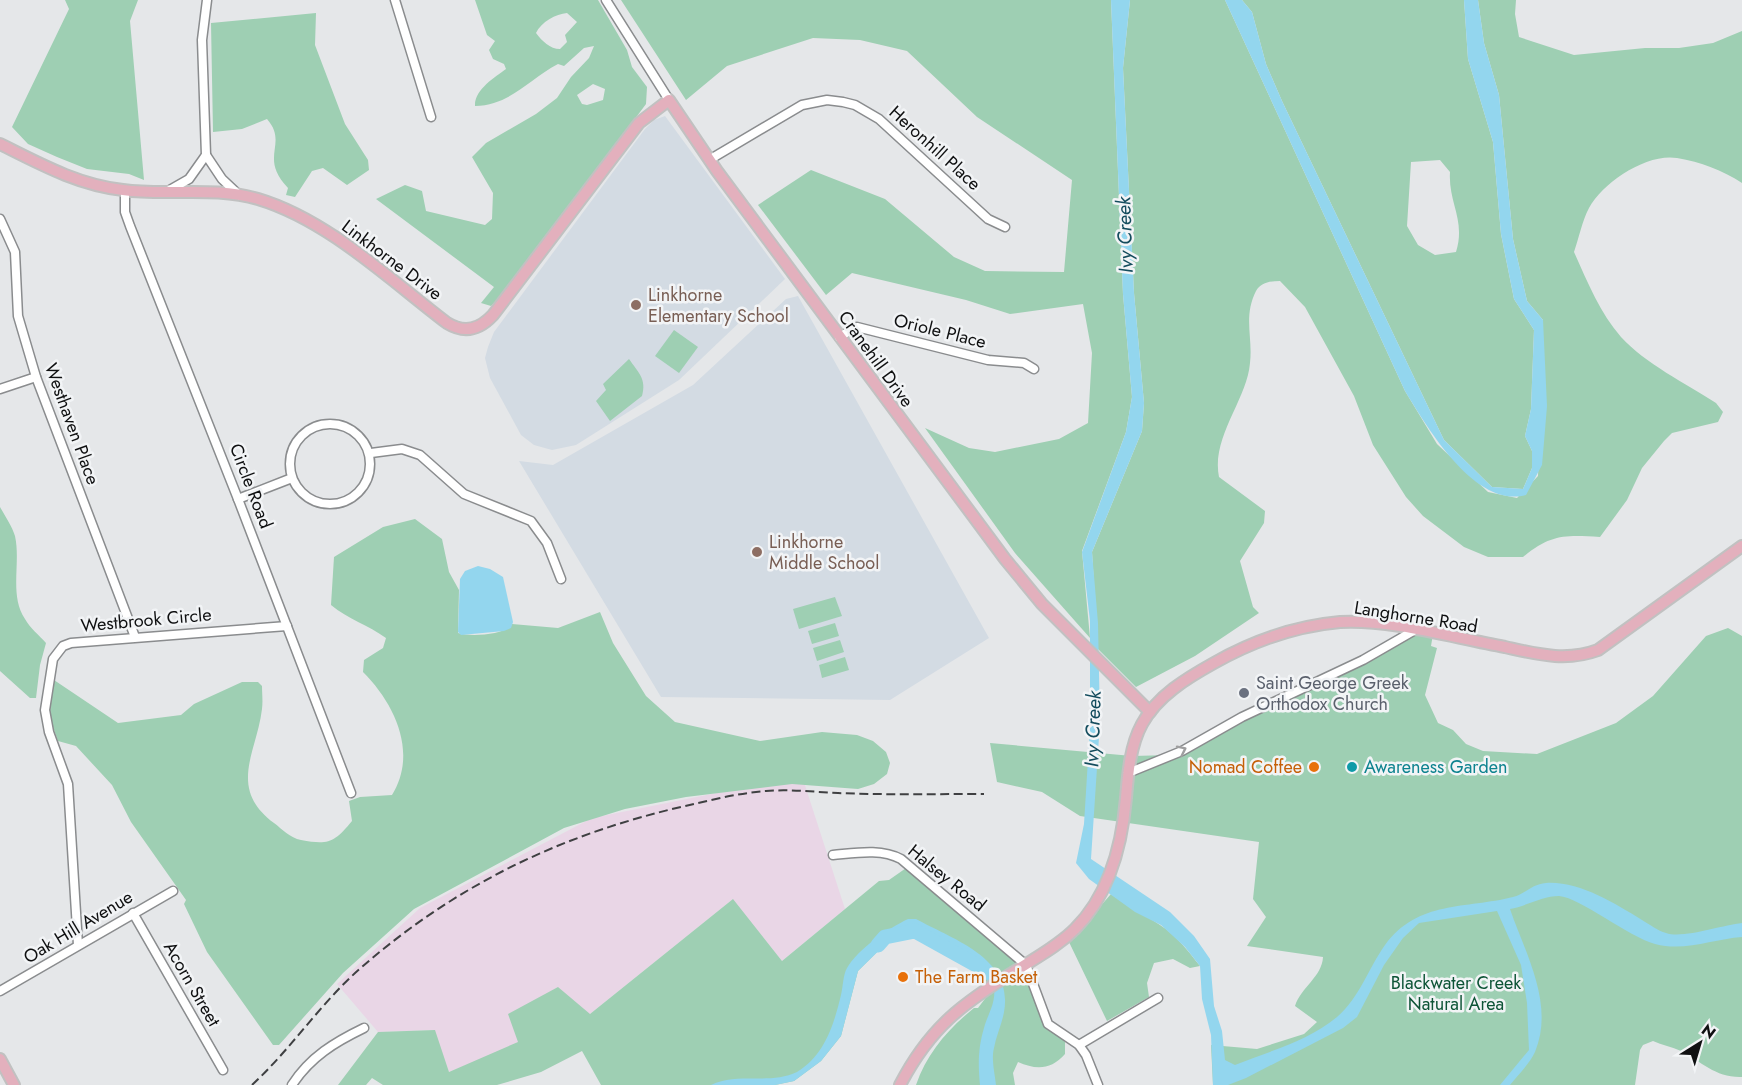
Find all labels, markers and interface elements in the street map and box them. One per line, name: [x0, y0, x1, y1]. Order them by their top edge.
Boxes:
street label: Heronhill Place: [883, 100, 987, 196]
water label: Ivy Creek: [1109, 195, 1141, 274]
street label: Linkhorne Drive: [336, 214, 448, 306]
place label: Linkhorne Elementary School: [648, 282, 789, 329]
marker: Linkhorne Elementary School: [629, 298, 643, 312]
street label: Cranehill Drive: [832, 305, 920, 413]
street label: Oriole Place: [891, 307, 989, 355]
street label: Westhaven Place: [38, 360, 106, 488]
street label: Circle Road: [223, 440, 279, 532]
place label: Linkhorne Middle School: [769, 529, 879, 576]
marker: Linkhorne Middle School: [750, 545, 764, 559]
street label: Langhorne Road: [1352, 594, 1480, 640]
street label: Westbrook Circle: [79, 601, 213, 639]
place label: Saint George Greek Orthodox Church: [1256, 670, 1409, 717]
marker: Saint George Greek Orthodox Church: [1237, 686, 1251, 700]
water label: Ivy Creek: [1077, 689, 1109, 768]
one-way arrow: [1175, 746, 1186, 758]
place label: Nomad Coffee: [1189, 754, 1302, 780]
place label: Awareness Garden: [1364, 754, 1507, 780]
marker: Nomad Coffee: [1307, 760, 1321, 774]
marker: Awareness Garden: [1345, 760, 1359, 774]
street label: Halsey Road: [902, 838, 992, 918]
street label: Oak Hill Avenue: [18, 884, 138, 970]
street label: Acorn Street: [157, 937, 227, 1032]
place label: The Farm Basket: [915, 964, 1038, 990]
marker: The Farm Basket: [896, 970, 910, 984]
park label: Blackwater Creek Natural Area: [1391, 970, 1521, 1017]
north arrow: [1670, 1013, 1730, 1073]
text: N: [1697, 1018, 1721, 1044]

